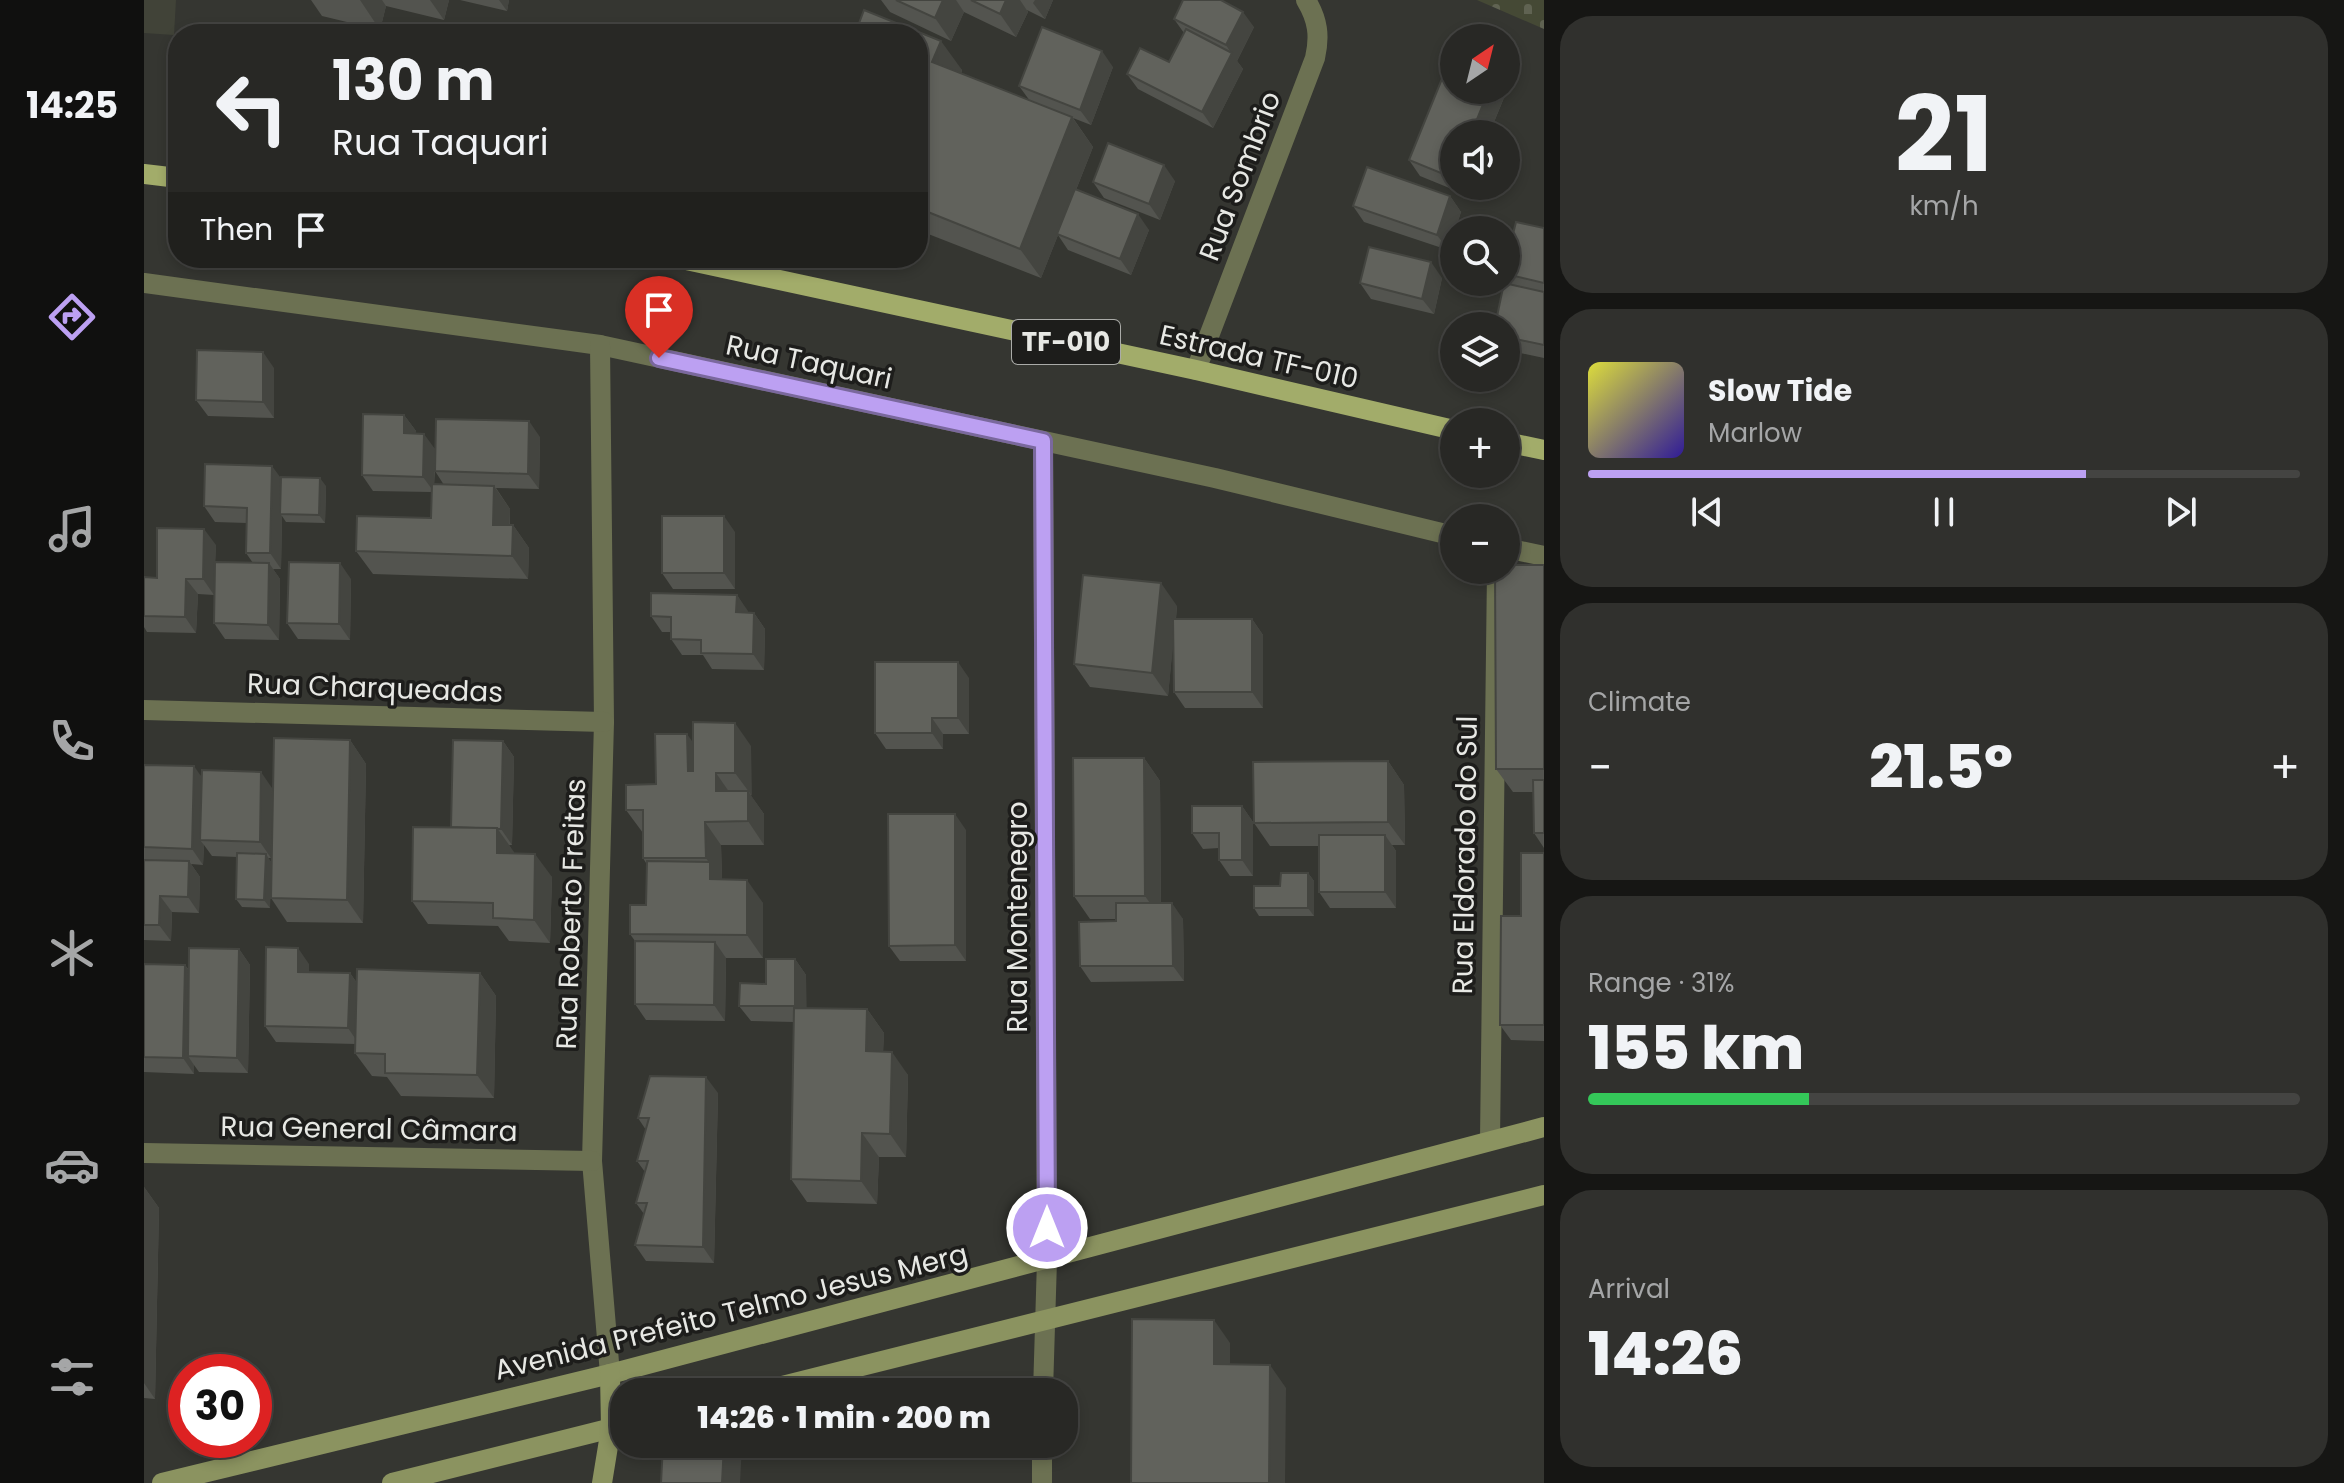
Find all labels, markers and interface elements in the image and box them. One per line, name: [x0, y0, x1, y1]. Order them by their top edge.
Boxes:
north arrow: [1440, 24, 1520, 104]
map controls: [1440, 24, 1520, 584]
text: 130 m: [332, 41, 495, 120]
icon: left: [200, 56, 304, 160]
text: 21: [1895, 62, 1993, 207]
text: 14:25: [26, 80, 118, 131]
street label: Rua Sombrio: [1190, 86, 1290, 266]
text: Rua Taquari: [332, 117, 549, 168]
button: sound: [1440, 120, 1520, 200]
text: km/h: [1909, 188, 1979, 224]
text: Then: [200, 208, 273, 251]
icon: arrive: [289, 208, 333, 252]
button: search: [1440, 216, 1520, 296]
pin: [625, 276, 693, 358]
icon: arrive: [637, 288, 681, 332]
icon: directions: [44, 289, 100, 345]
button: layers: [1440, 312, 1520, 392]
street label: Estrada TF-010: [1156, 315, 1362, 399]
road number: TF-010: [1012, 320, 1120, 364]
street label: Rua Taquari: [723, 325, 895, 399]
text: Slow Tide: [1708, 369, 1852, 412]
button: +: [1440, 408, 1520, 488]
text: Marlow: [1708, 415, 1802, 451]
icon: previous: [1685, 490, 1729, 534]
icon: pause: [1922, 490, 1966, 534]
icon: next: [2159, 490, 2203, 534]
icon: music: [44, 501, 100, 557]
button: −: [1440, 504, 1520, 584]
street label: Rua Charqueadas: [246, 664, 504, 712]
text: Climate: [1588, 684, 1691, 720]
icon: phone: [44, 713, 100, 769]
street label: Rua Eldorado do Sul: [1443, 715, 1487, 995]
text: 21.5°: [1869, 725, 2013, 809]
text: −: [1588, 737, 1612, 798]
text: +: [2270, 737, 2300, 798]
street label: Rua Roberto Freitas: [547, 778, 595, 1050]
street label: Rua Montenegro: [998, 801, 1037, 1033]
icon: climate: [44, 925, 100, 981]
text: Range · 31%: [1588, 965, 1734, 1001]
text: 155 km: [1588, 1006, 1804, 1090]
street label: Rua General Câmara: [220, 1107, 518, 1151]
icon: car: [44, 1137, 100, 1193]
position arrow: [1005, 1186, 1089, 1270]
street label: Avenida Prefeito Telmo Jesus Merg: [490, 1234, 972, 1390]
text: Arrival: [1588, 1271, 1670, 1307]
text: 14:26: [1588, 1312, 1743, 1396]
icon: filters: [44, 1349, 100, 1405]
speed limit sign: 30: [168, 1354, 272, 1458]
text: 14:26 · 1 min · 200 m: [697, 1396, 991, 1439]

